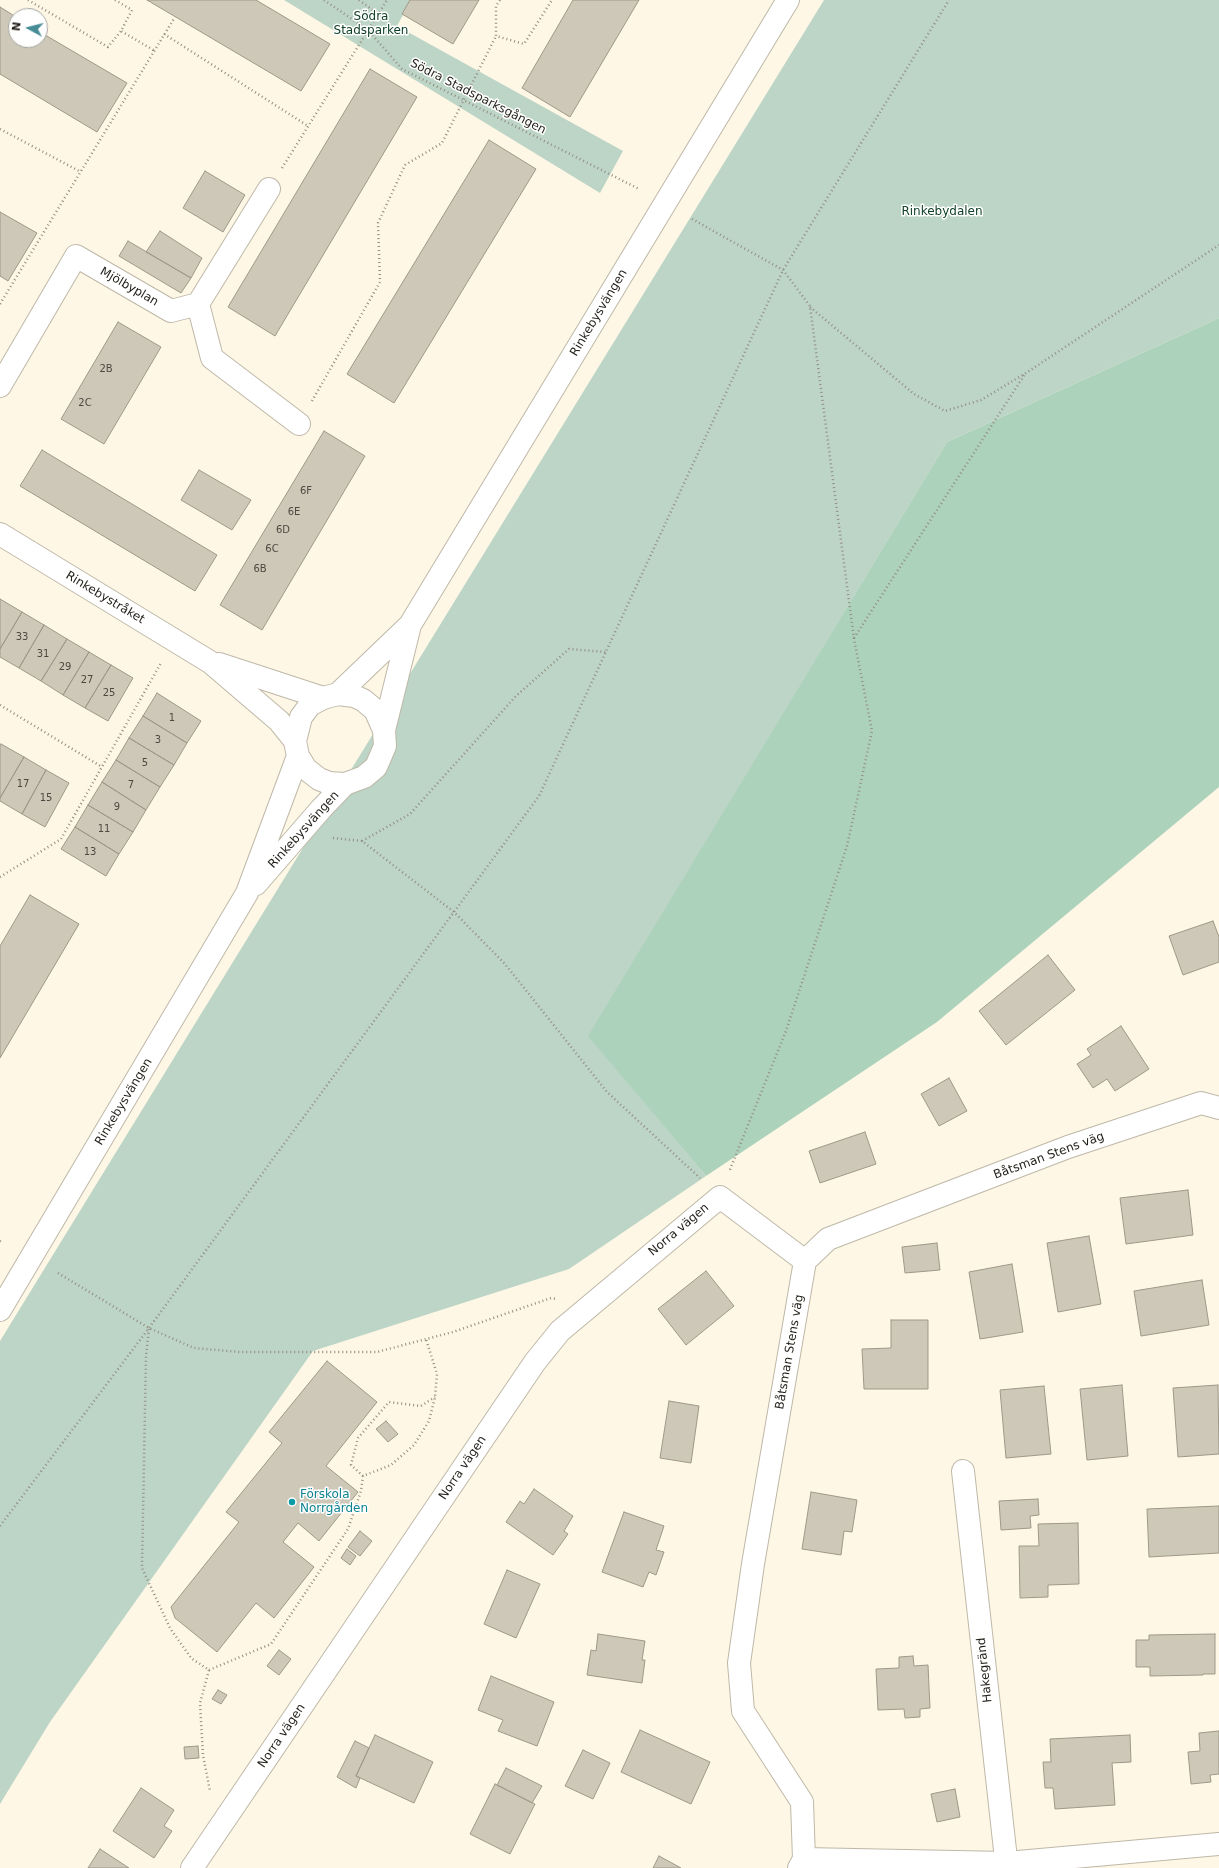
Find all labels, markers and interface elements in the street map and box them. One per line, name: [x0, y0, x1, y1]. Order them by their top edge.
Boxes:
north arrow: [8, 8, 48, 48]
park label: Södra Stadsparken: [334, 10, 408, 38]
text: N: [10, 21, 24, 32]
street label: Södra Stadsparksgången: [408, 56, 548, 138]
park label: Rinkebydalen: [901, 205, 983, 219]
street label: Mjölbyplan: [97, 265, 161, 309]
street label: Rinkebysvängen: [567, 267, 631, 359]
house number: 2B: [99, 363, 113, 375]
house number: 2C: [78, 397, 92, 409]
house number: 6F: [300, 485, 312, 497]
house number: 6E: [288, 506, 300, 518]
house number: 6D: [276, 524, 290, 536]
house number: 6C: [265, 543, 279, 555]
house number: 6B: [253, 563, 267, 575]
street label: Rinkebystråket: [63, 569, 147, 627]
house number: 33: [16, 631, 28, 643]
house number: 31: [37, 648, 49, 660]
house number: 29: [59, 661, 71, 673]
house number: 27: [81, 674, 93, 686]
house number: 25: [103, 687, 115, 699]
house number: 1: [169, 712, 175, 724]
house number: 3: [155, 734, 161, 746]
house number: 5: [142, 757, 148, 769]
house number: 17: [17, 778, 29, 790]
house number: 7: [128, 779, 134, 791]
street label: Rinkebysvängen: [266, 788, 342, 872]
house number: 15: [40, 792, 52, 804]
house number: 9: [114, 801, 120, 813]
house number: 11: [98, 823, 110, 835]
house number: 13: [84, 846, 96, 858]
street label: Rinkebysvängen: [92, 1056, 156, 1148]
street label: Båtsman Stens väg: [992, 1129, 1106, 1183]
street label: Norra vägen: [646, 1201, 712, 1259]
street label: Båtsman Stens väg: [773, 1293, 807, 1411]
street label: Norra vägen: [436, 1433, 490, 1503]
place label: Förskola Norrgården: [300, 1488, 368, 1516]
marker: Förskola Norrgården: [287, 1497, 297, 1507]
street label: Hakegränd: [974, 1637, 996, 1703]
street label: Norra vägen: [255, 1701, 309, 1771]

